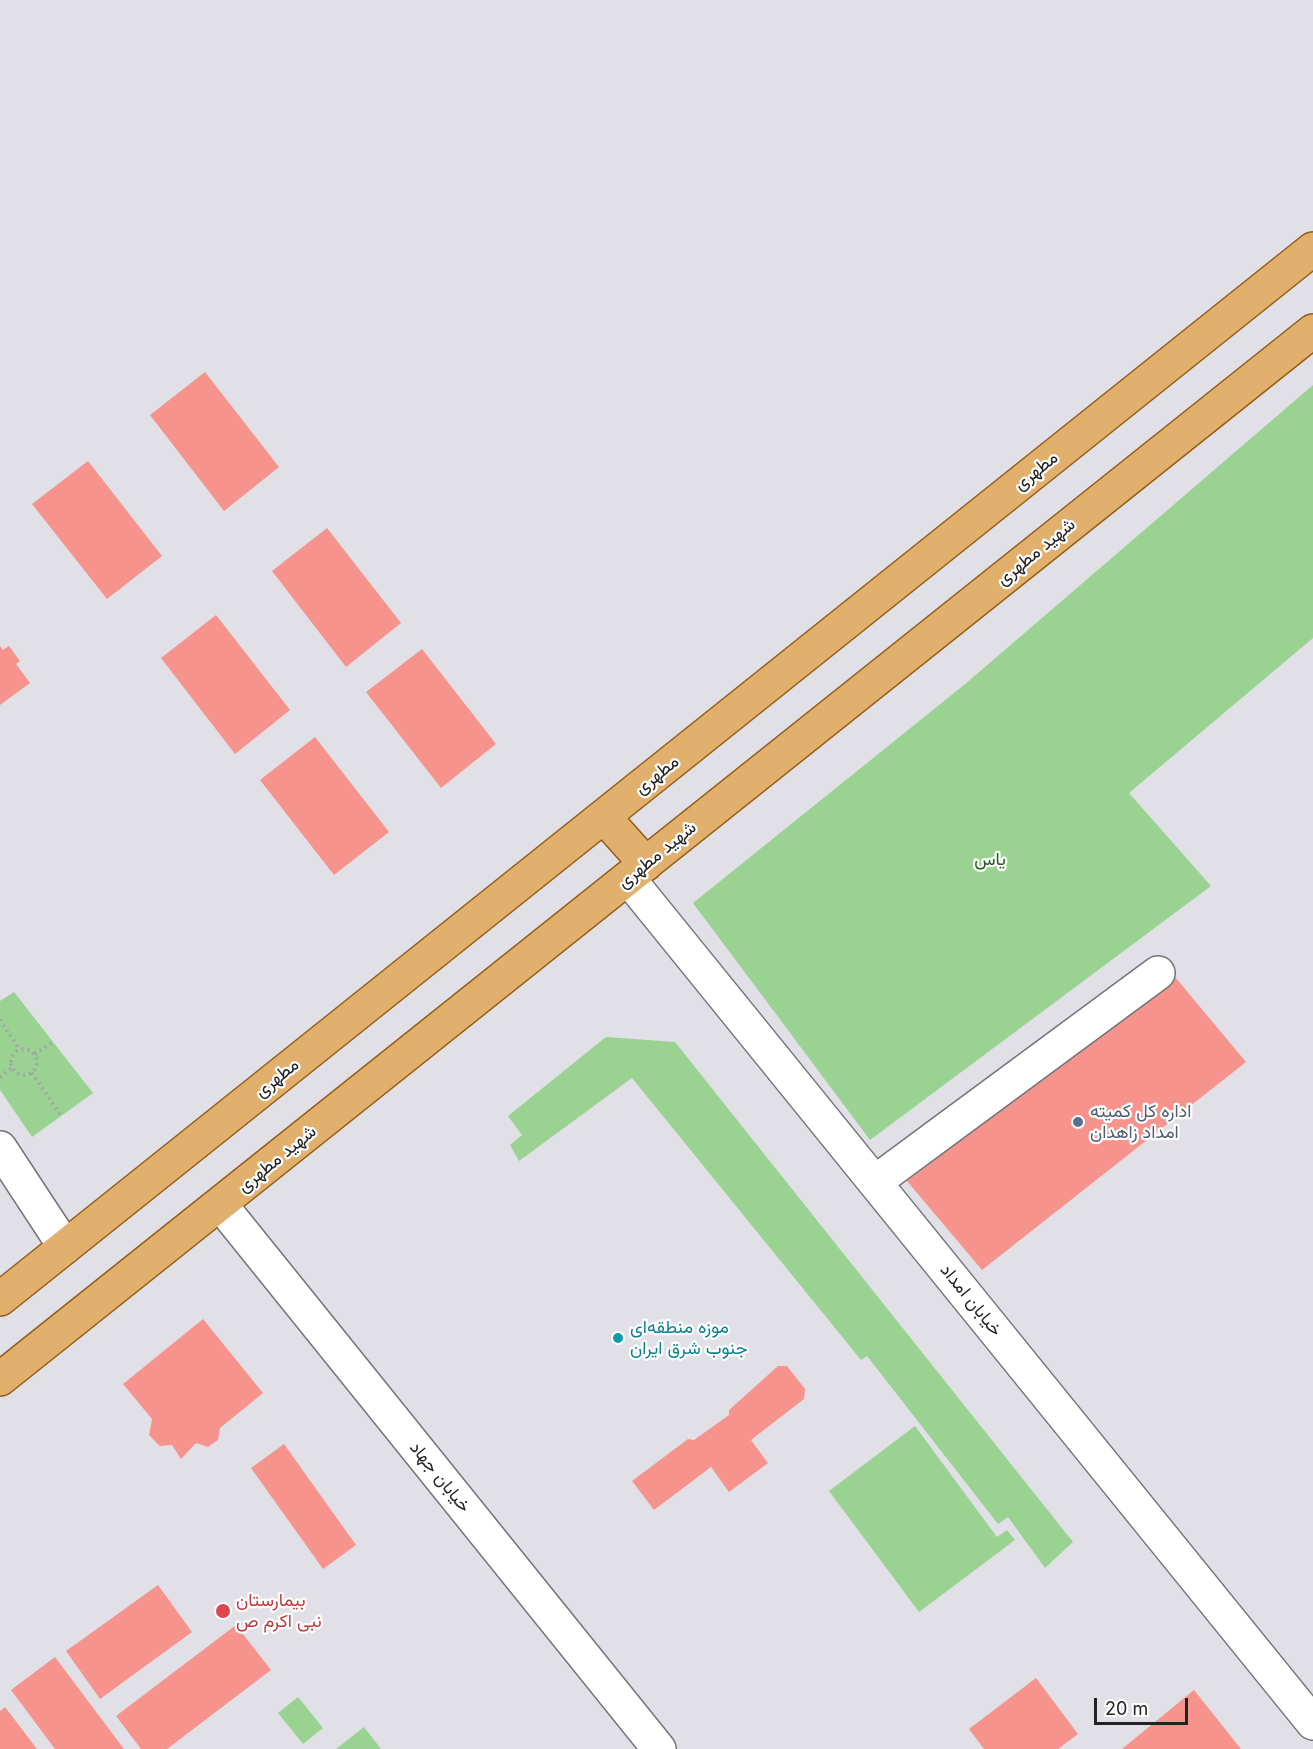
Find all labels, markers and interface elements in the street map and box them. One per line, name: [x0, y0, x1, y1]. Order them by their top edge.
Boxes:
street label: مطهری: [1010, 447, 1062, 495]
street label: شهید مطهری: [992, 514, 1080, 590]
street label: مطهری: [631, 751, 683, 799]
street label: شهید مطهری: [613, 817, 701, 893]
park label: یاس: [974, 849, 1006, 871]
street label: مطهری: [251, 1054, 303, 1102]
place label: اداره کل کمیته امداد زاهدان: [1090, 1101, 1191, 1144]
marker: اداره کل کمیته امداد زاهدان: [1071, 1115, 1085, 1129]
street label: شهید مطهری: [233, 1121, 321, 1197]
street label: خیابان امداد: [935, 1260, 1007, 1340]
place label: موزه منطقه‌ای جنوب شرق ایران: [630, 1317, 748, 1360]
marker: موزه منطقه‌ای جنوب شرق ایران: [611, 1331, 625, 1345]
street label: خیابان جهاد: [405, 1437, 475, 1517]
place label: بیمارستان نبی اکرم ص: [236, 1590, 322, 1632]
marker: بیمارستان نبی اکرم ص: [214, 1602, 232, 1620]
scale bar: [1097, 1686, 1192, 1724]
text: 20 m: [1105, 1698, 1148, 1719]

